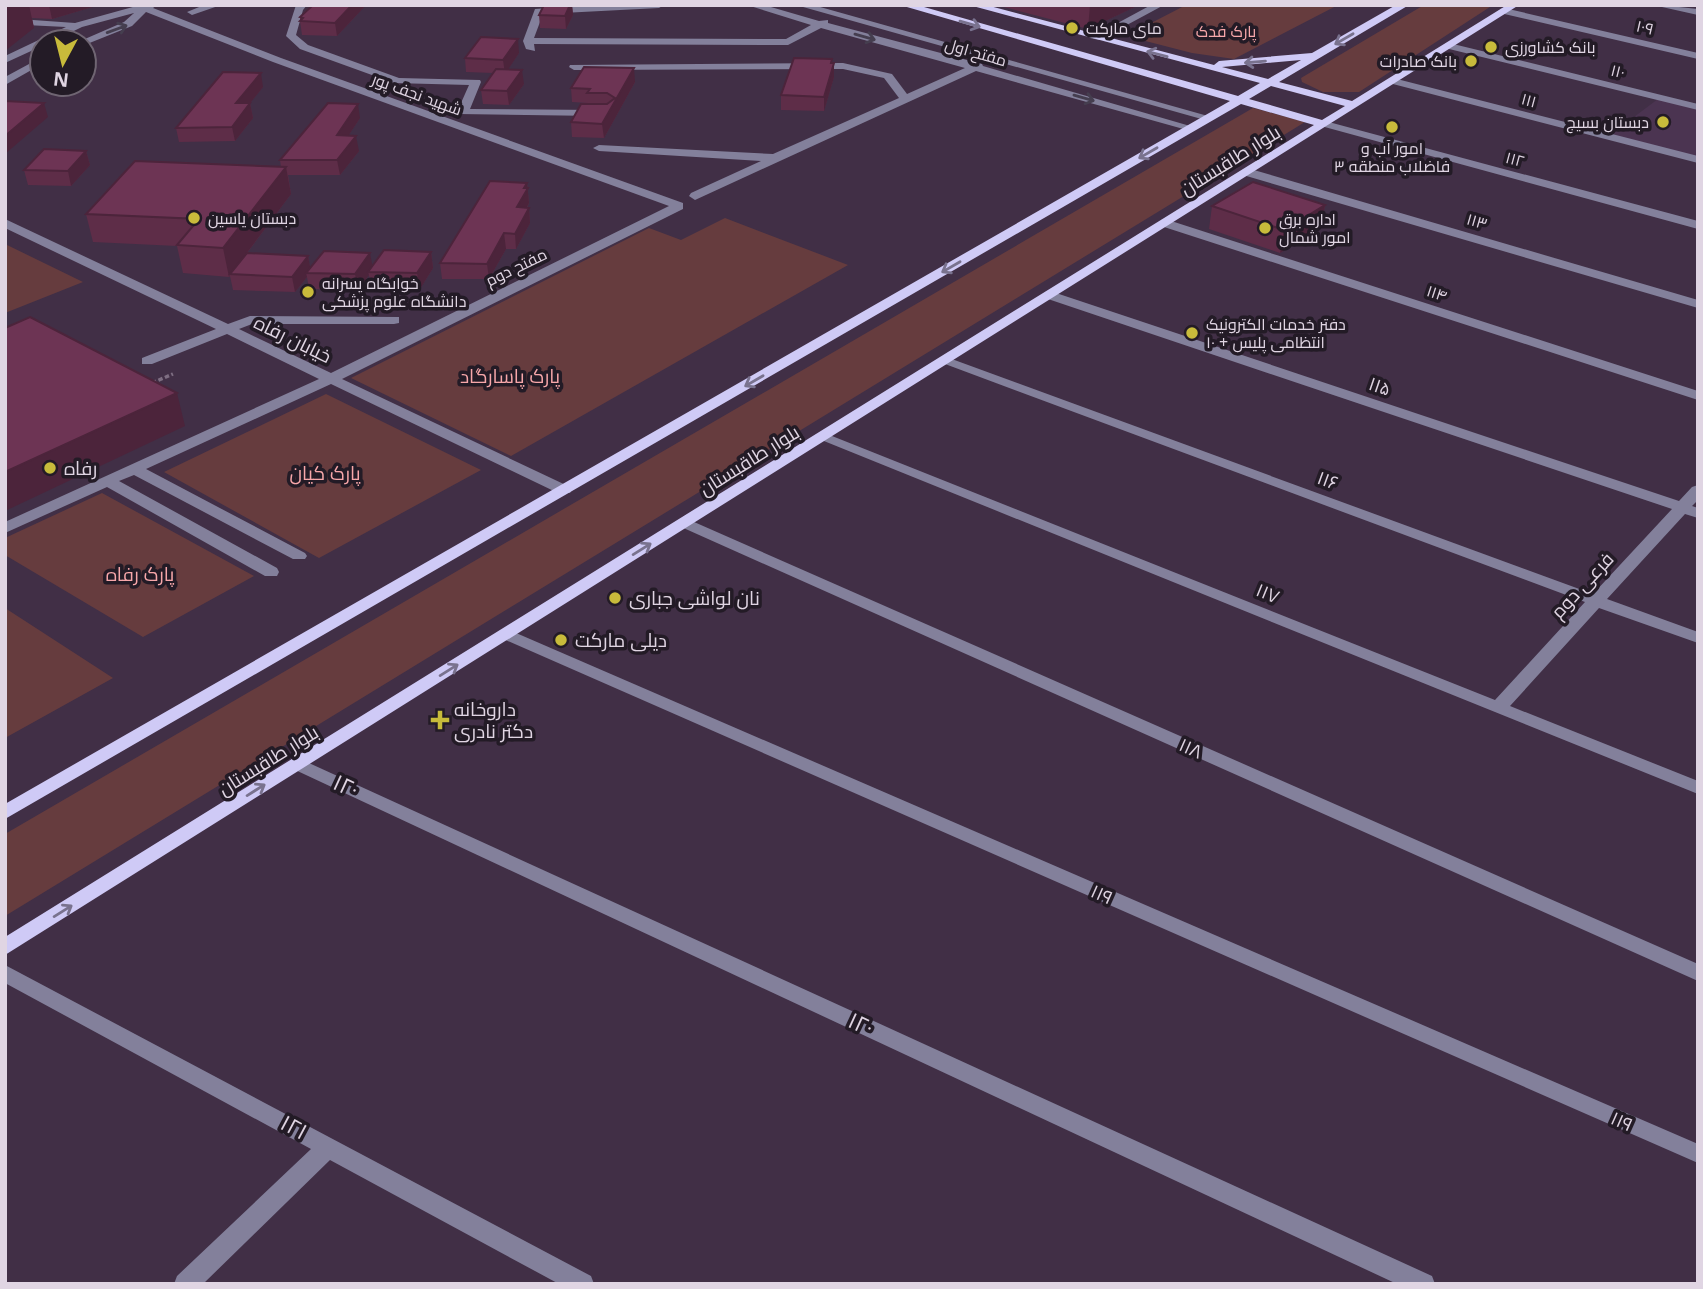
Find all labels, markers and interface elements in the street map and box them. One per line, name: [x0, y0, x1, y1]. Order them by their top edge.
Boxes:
street label: ۱۰۹: [1634, 14, 1656, 40]
place label: مای مارکت: [1086, 17, 1162, 39]
one-way arrow: [959, 18, 981, 31]
marker: مای مارکت: [1064, 20, 1080, 36]
park label: پارک فدک: [1196, 20, 1257, 43]
one-way arrow: [105, 22, 127, 34]
north arrow: [28, 28, 98, 98]
one-way arrow: [854, 31, 876, 44]
one-way arrow: [1335, 32, 1355, 46]
street label: مفتح اول: [942, 33, 1009, 72]
place label: بانک کشاورزی: [1505, 36, 1595, 58]
marker: بانک کشاورزی: [1483, 39, 1499, 55]
one-way arrow: [1146, 47, 1169, 60]
place label: بانک صادرات: [1380, 50, 1457, 72]
marker: بانک صادرات: [1463, 53, 1479, 69]
one-way arrow: [1244, 56, 1267, 69]
street label: ۱۱۰: [1609, 59, 1627, 83]
text: N: [52, 66, 70, 94]
street label: شهید نجف پور: [368, 67, 465, 121]
street label: ۱۱۱: [1519, 87, 1539, 113]
one-way arrow: [1073, 93, 1095, 106]
place label: دبستان بسیج: [1566, 111, 1649, 134]
marker: دبستان بسیج: [1655, 114, 1671, 130]
street label: بلوار طاقبستان: [1175, 119, 1285, 201]
marker: امور آب و فاضلاب منطقه ۳: [1384, 119, 1400, 135]
place label: امور آب و فاضلاب منطقه ۳: [1334, 137, 1450, 177]
street label: ۱۱۲: [1503, 146, 1527, 172]
one-way arrow: [1138, 147, 1158, 161]
place label: دبستان یاسین: [208, 207, 296, 229]
place label: اداره برق امور شمال: [1279, 208, 1351, 248]
street label: ۱۱۳: [1464, 208, 1490, 234]
marker: دبستان یاسین: [186, 210, 202, 226]
marker: اداره برق امور شمال: [1257, 220, 1273, 236]
street label: مفتح دوم: [482, 243, 551, 292]
one-way arrow: [941, 260, 961, 274]
place label: خوابگاه پسرانه دانشگاه علوم پزشکی: [322, 272, 466, 313]
street label: ۱۱۴: [1424, 279, 1450, 307]
marker: خوابگاه پسرانه دانشگاه علوم پزشکی: [300, 284, 316, 300]
street label: خیابان رفاه: [250, 309, 336, 369]
place label: دفتر خدمات الکترونیک انتظامی پلیس + ۱۰: [1206, 313, 1346, 354]
marker: دفتر خدمات الکترونیک انتظامی پلیس + ۱۰: [1184, 325, 1200, 341]
park label: پارک پاسارگاد: [460, 363, 560, 389]
street label: ۱۱۵: [1365, 370, 1395, 402]
one-way arrow: [744, 374, 764, 388]
street label: بلوار طاقبستان: [694, 419, 804, 501]
place label: رفاه: [64, 455, 97, 481]
marker: رفاه: [42, 460, 58, 476]
park label: پارک کیان: [289, 460, 361, 486]
street label: ۱۱۶: [1314, 464, 1342, 496]
one-way arrow: [632, 542, 652, 556]
street label: فرعی دوم: [1545, 546, 1620, 624]
park label: پارک رفاه: [106, 561, 174, 587]
street label: ۱۱۷: [1252, 577, 1284, 610]
place label: نان لواشی جباری: [629, 585, 760, 611]
marker: نان لواشی جباری: [607, 590, 623, 606]
place label: دیلی مارکت: [575, 627, 667, 653]
marker: دیلی مارکت: [553, 632, 569, 648]
one-way arrow: [439, 662, 459, 676]
place label: داروخانه دکتر نادری: [454, 696, 533, 744]
marker: داروخانه دکتر نادری: [432, 712, 448, 728]
street label: بلوار طاقبستان: [213, 719, 323, 801]
street label: ۱۱۸: [1175, 731, 1207, 765]
street label: ۱۲۰: [328, 765, 365, 805]
one-way arrow: [246, 783, 266, 797]
street label: ۱۱۹: [1087, 878, 1117, 910]
one-way arrow: [53, 903, 73, 917]
street label: ۱۲۰: [843, 1003, 880, 1043]
street label: ۱۱۹: [1607, 1105, 1637, 1137]
street label: ۱۲۱: [275, 1106, 314, 1146]

